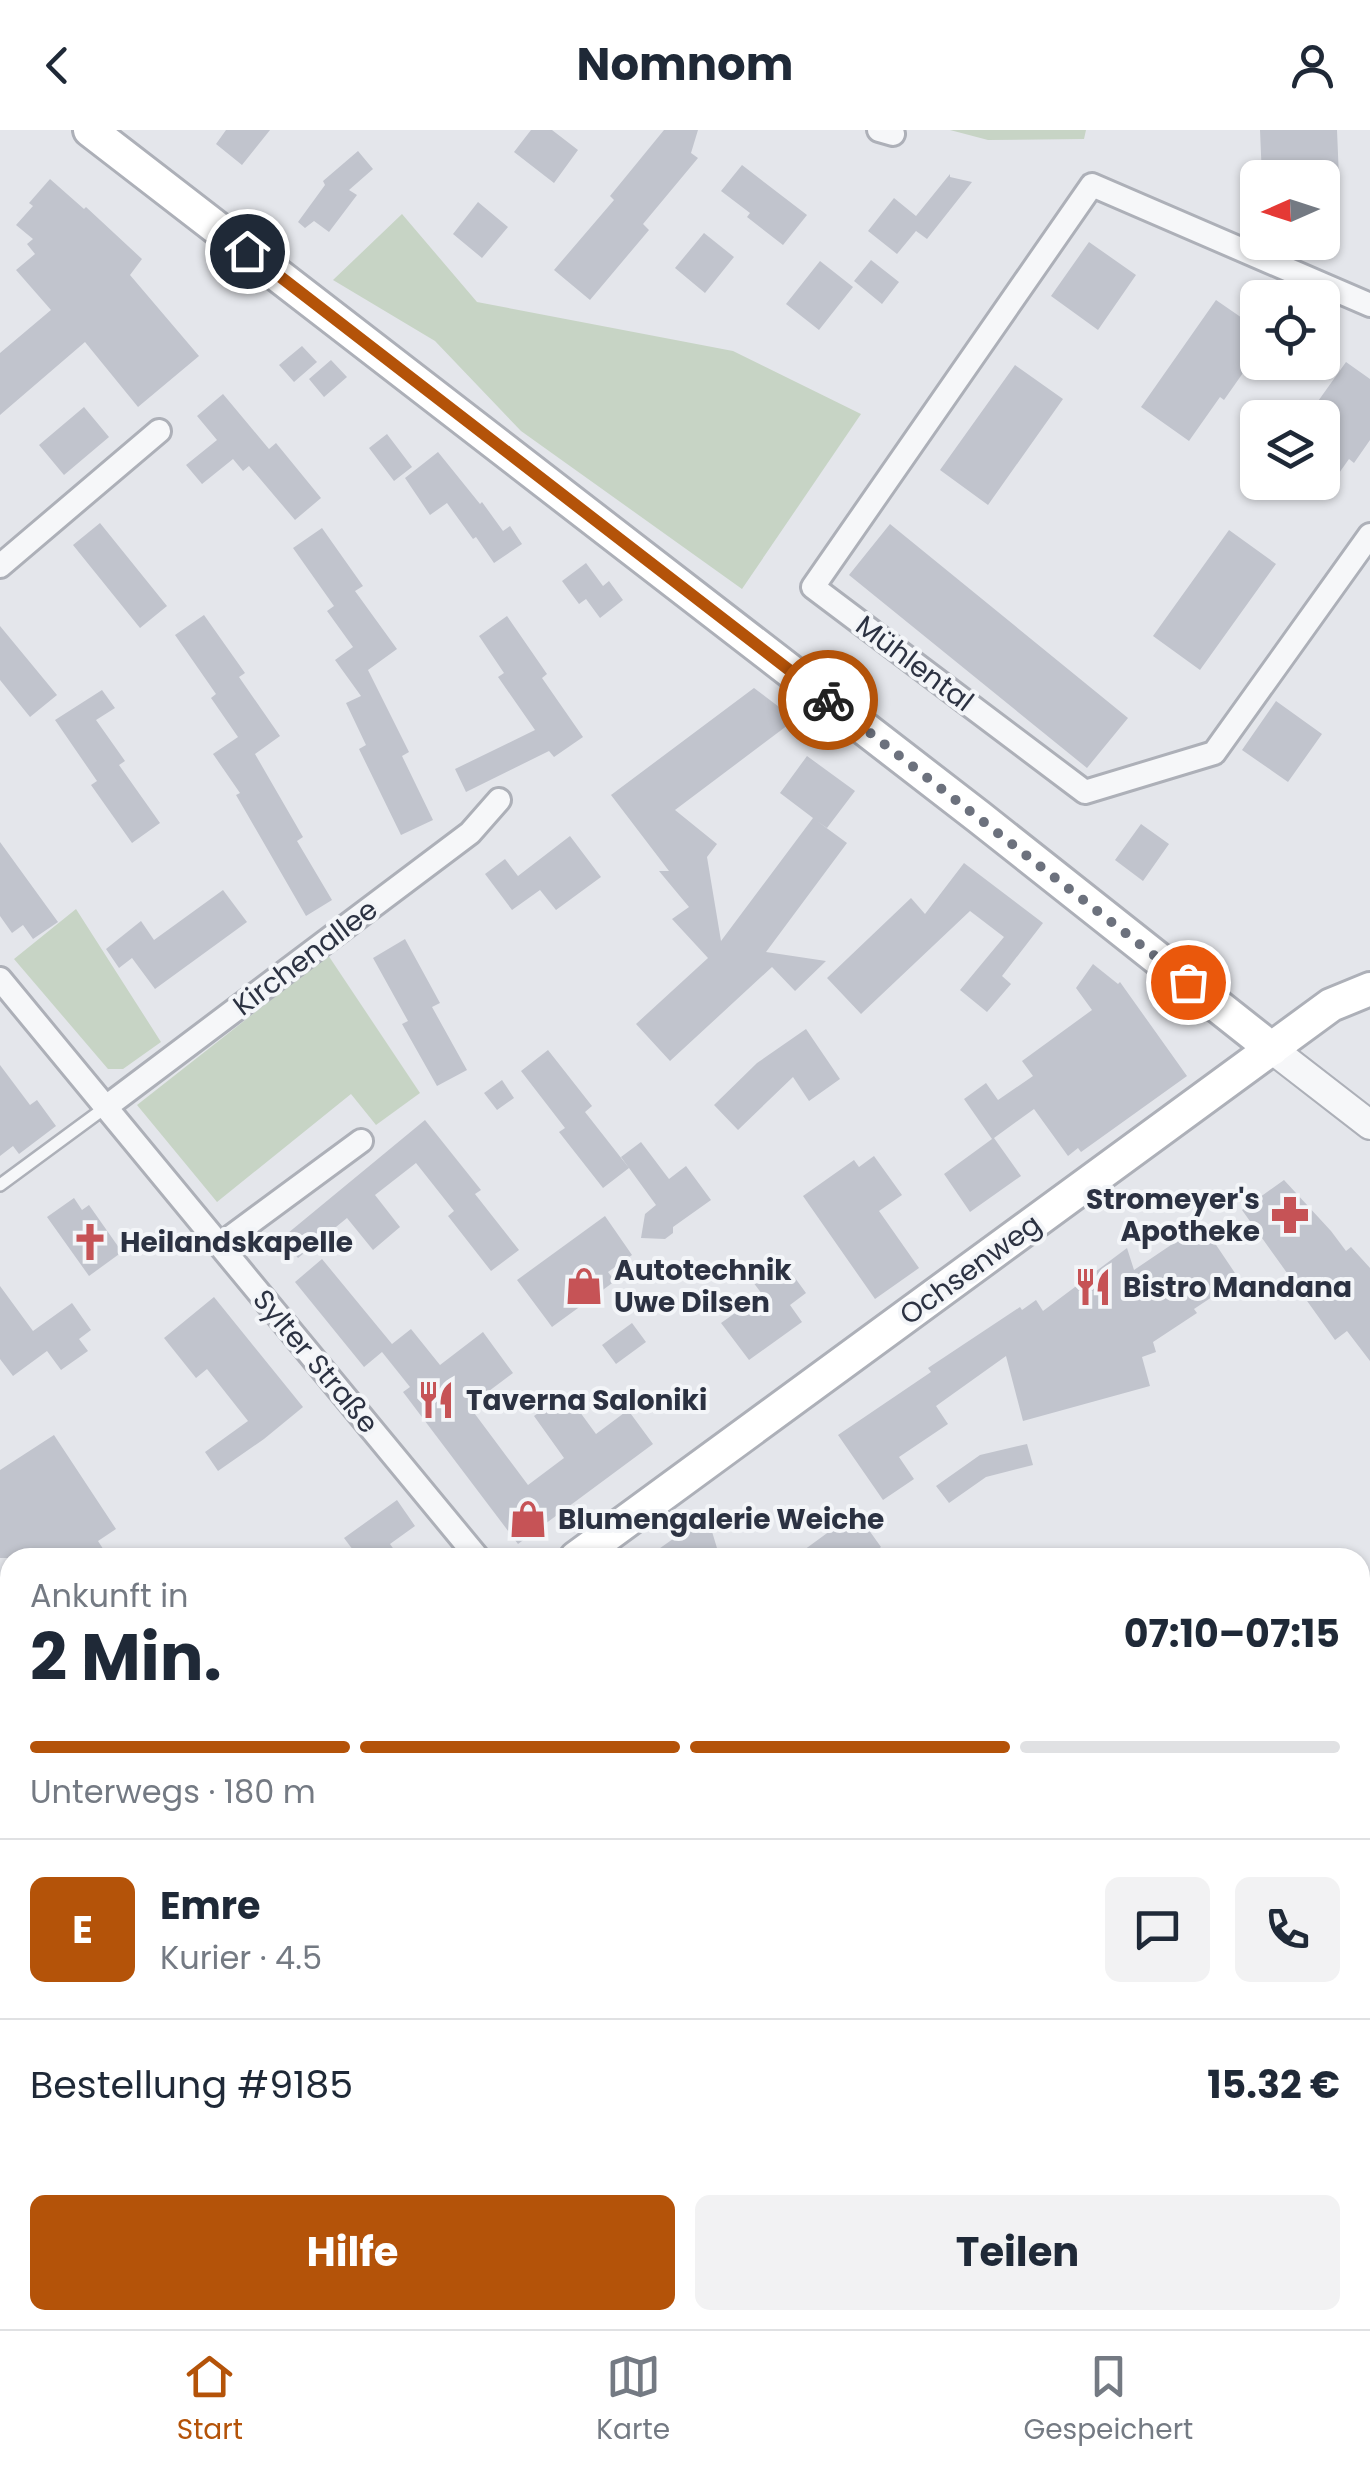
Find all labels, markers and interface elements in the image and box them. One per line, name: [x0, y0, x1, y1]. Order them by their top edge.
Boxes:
text: Nomnom: [577, 33, 793, 96]
icon: back: [30, 38, 85, 93]
icon: person: [1285, 38, 1340, 93]
north arrow: [1240, 160, 1340, 260]
map controls: [1240, 160, 1340, 500]
pin: [205, 209, 290, 294]
icon: home: [220, 224, 275, 279]
button: locate: [1240, 280, 1340, 380]
button: layers: [1240, 400, 1340, 500]
street label: Mühlental: [848, 606, 982, 721]
courier: [778, 650, 878, 750]
icon: bike: [801, 673, 856, 728]
street label: Kirchenallee: [225, 890, 386, 1025]
pin: [1146, 940, 1231, 1025]
icon: bag: [1161, 955, 1216, 1010]
place label: Stromeyer's Apotheke: [1086, 1180, 1260, 1251]
pharmacy icon: Stromeyer's Apotheke: [1269, 1194, 1311, 1236]
street label: Ochsenweg: [892, 1205, 1049, 1334]
church icon: Heilandskapelle: [69, 1221, 111, 1263]
place label: Heilandskapelle: [120, 1223, 353, 1262]
place label: Autotechnik Uwe Dilsen: [614, 1251, 792, 1322]
shop icon: Autotechnik Uwe Dilsen: [563, 1265, 605, 1307]
restaurant icon: Bistro Mandana: [1072, 1266, 1114, 1308]
place label: Bistro Mandana: [1123, 1268, 1352, 1307]
street label: Sylter Straße: [244, 1281, 387, 1442]
restaurant icon: Taverna Saloniki: [415, 1379, 457, 1421]
place label: Taverna Saloniki: [466, 1381, 707, 1420]
shop icon: Blumengalerie Weiche: [507, 1498, 549, 1540]
place label: Blumengalerie Weiche: [558, 1500, 884, 1539]
text: Ankunft in: [30, 1573, 189, 1618]
text: 07:10–07:15: [1124, 1607, 1340, 1660]
text: 2 Min.: [30, 1612, 222, 1703]
text: Unterwegs · 180 m: [30, 1769, 316, 1814]
button: chat: [1105, 1877, 1210, 1982]
button: phone: [1235, 1877, 1340, 1982]
text: Emre: [160, 1879, 260, 1932]
text: E: [72, 1903, 93, 1956]
text: Kurier · 4.5: [160, 1935, 322, 1980]
text: Bestellung #9185: [30, 2058, 353, 2111]
text: 15.32 €: [1207, 2058, 1340, 2111]
button: Hilfe: [30, 2195, 675, 2310]
button: Teilen: [695, 2195, 1340, 2310]
tab: Start: [177, 2349, 243, 2451]
tab: Karte: [596, 2349, 670, 2451]
tab: Gespeichert: [1023, 2349, 1193, 2451]

